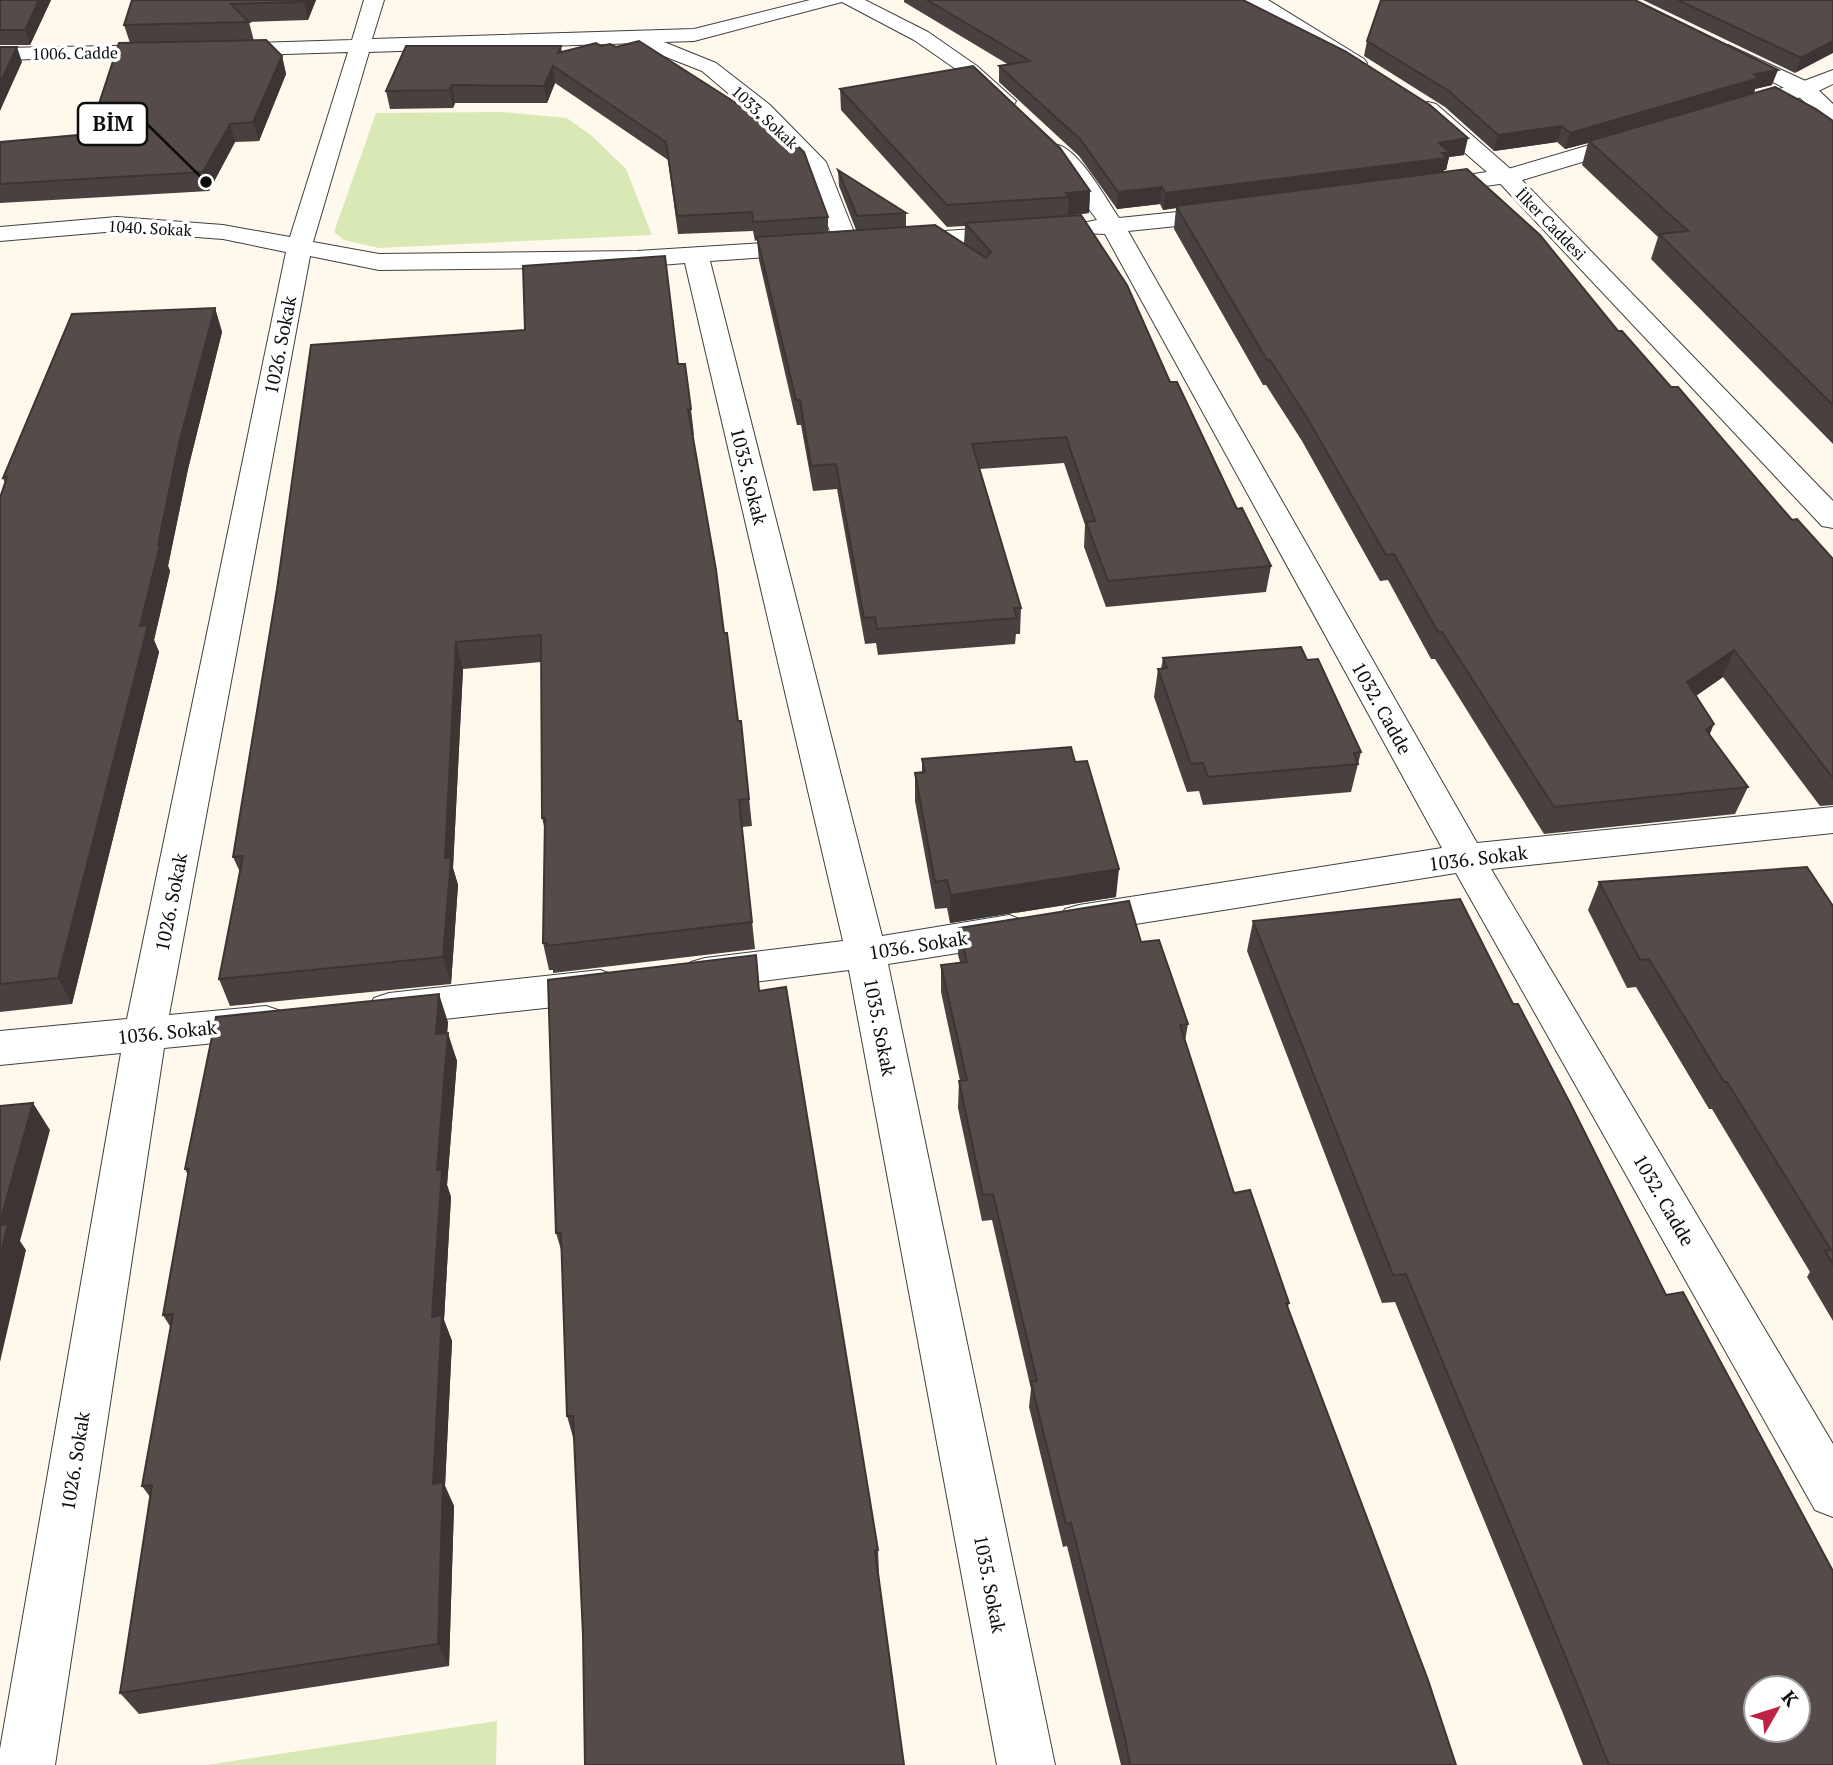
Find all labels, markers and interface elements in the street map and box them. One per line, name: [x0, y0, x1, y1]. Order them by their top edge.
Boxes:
street label: 1006. Cadde: [32, 41, 118, 65]
street label: 1033. Sokak: [727, 80, 804, 154]
callout: BİM: [78, 103, 147, 145]
text: BİM: [93, 109, 134, 137]
street label: İlker Caddesi: [1511, 183, 1591, 265]
street label: 1040. Sokak: [108, 215, 193, 241]
street label: 1026. Sokak: [258, 293, 301, 396]
street label: 1035. Sokak: [725, 425, 774, 527]
street label: 1032. Cadde: [1347, 657, 1418, 758]
street label: 1036. Sokak: [1427, 839, 1529, 876]
street label: 1026. Sokak: [149, 850, 192, 953]
street label: 1036. Sokak: [867, 924, 969, 965]
street label: 1035. Sokak: [859, 976, 902, 1078]
street label: 1036. Sokak: [116, 1014, 218, 1049]
street label: 1032. Cadde: [1628, 1149, 1701, 1250]
street label: 1026. Sokak: [54, 1410, 95, 1512]
street label: 1035. Sokak: [969, 1533, 1012, 1635]
north arrow: [1742, 1674, 1812, 1744]
text: K: [1777, 1685, 1805, 1711]

